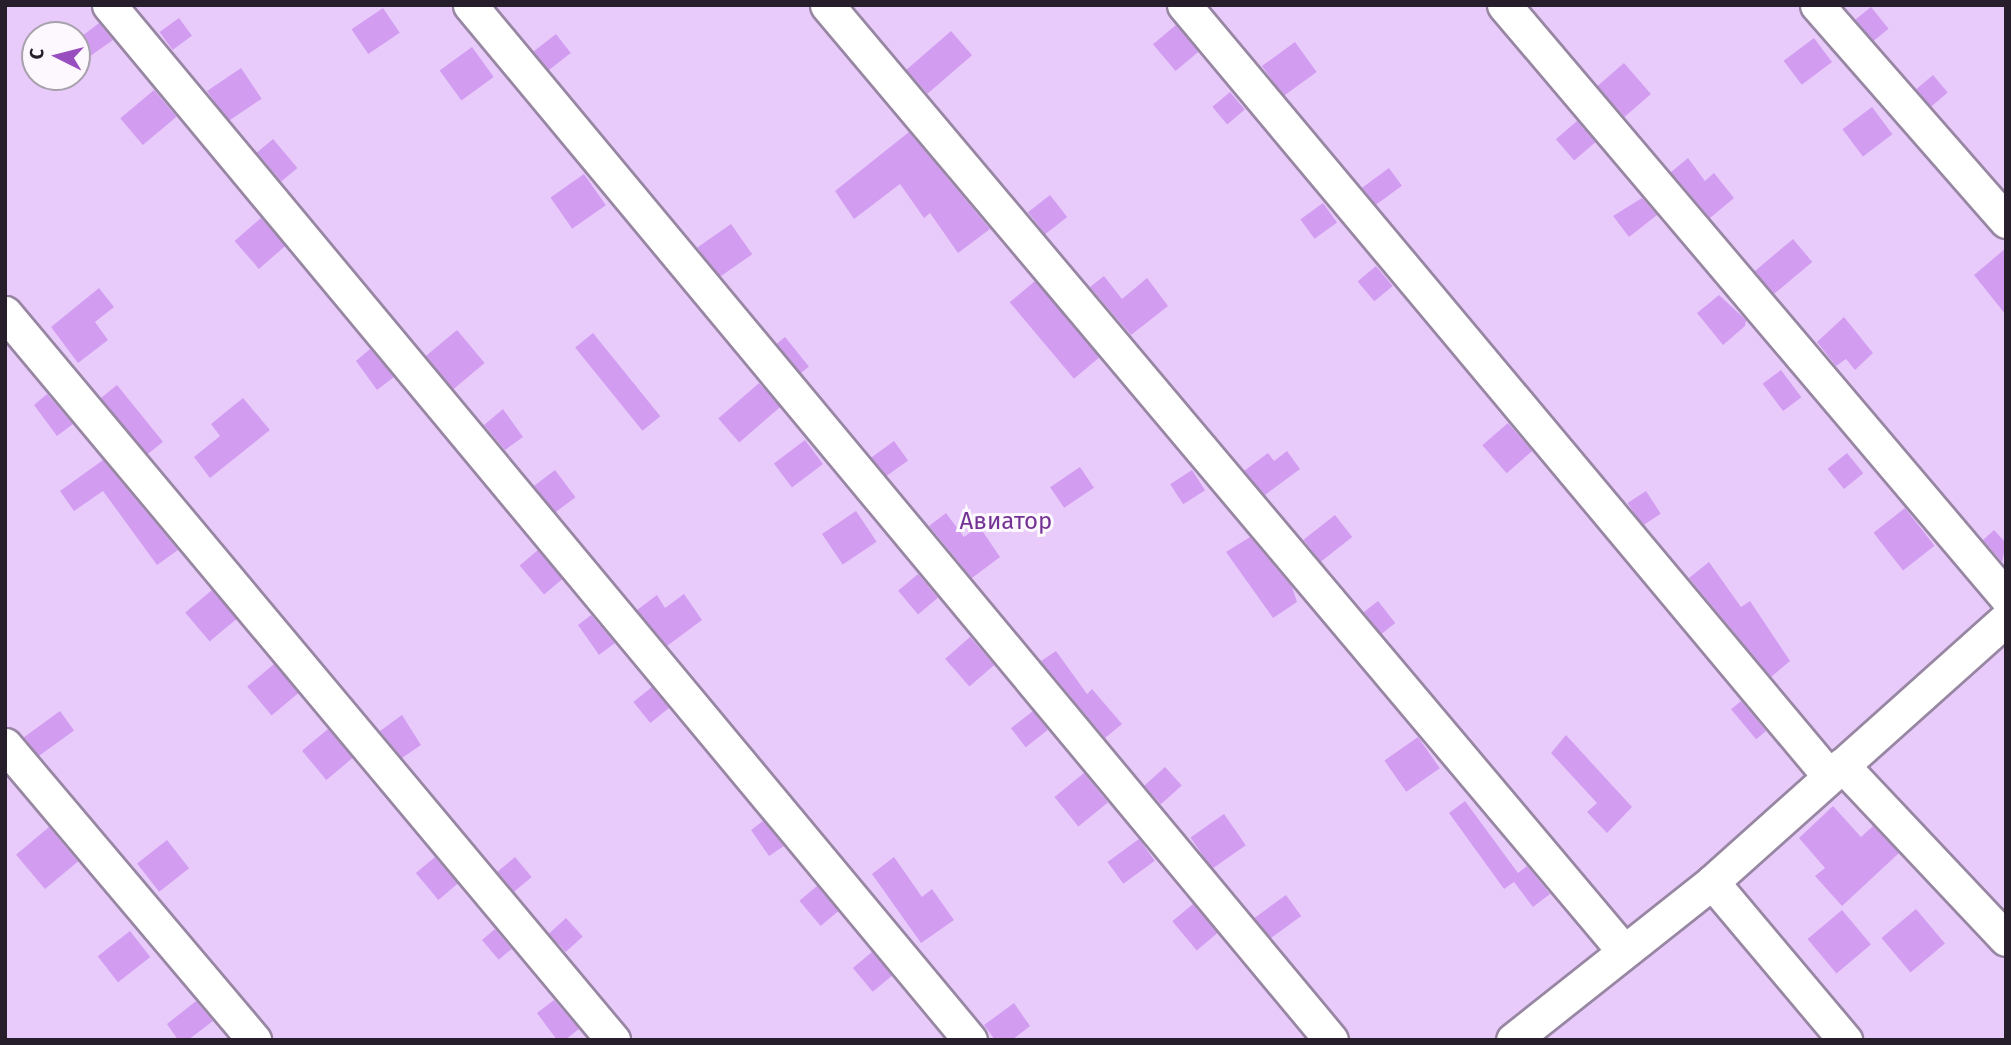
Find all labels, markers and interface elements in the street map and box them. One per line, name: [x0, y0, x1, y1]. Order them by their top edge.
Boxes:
north arrow: [21, 21, 91, 91]
text: С: [25, 47, 49, 61]
park label: Авиатор: [960, 508, 1052, 536]

